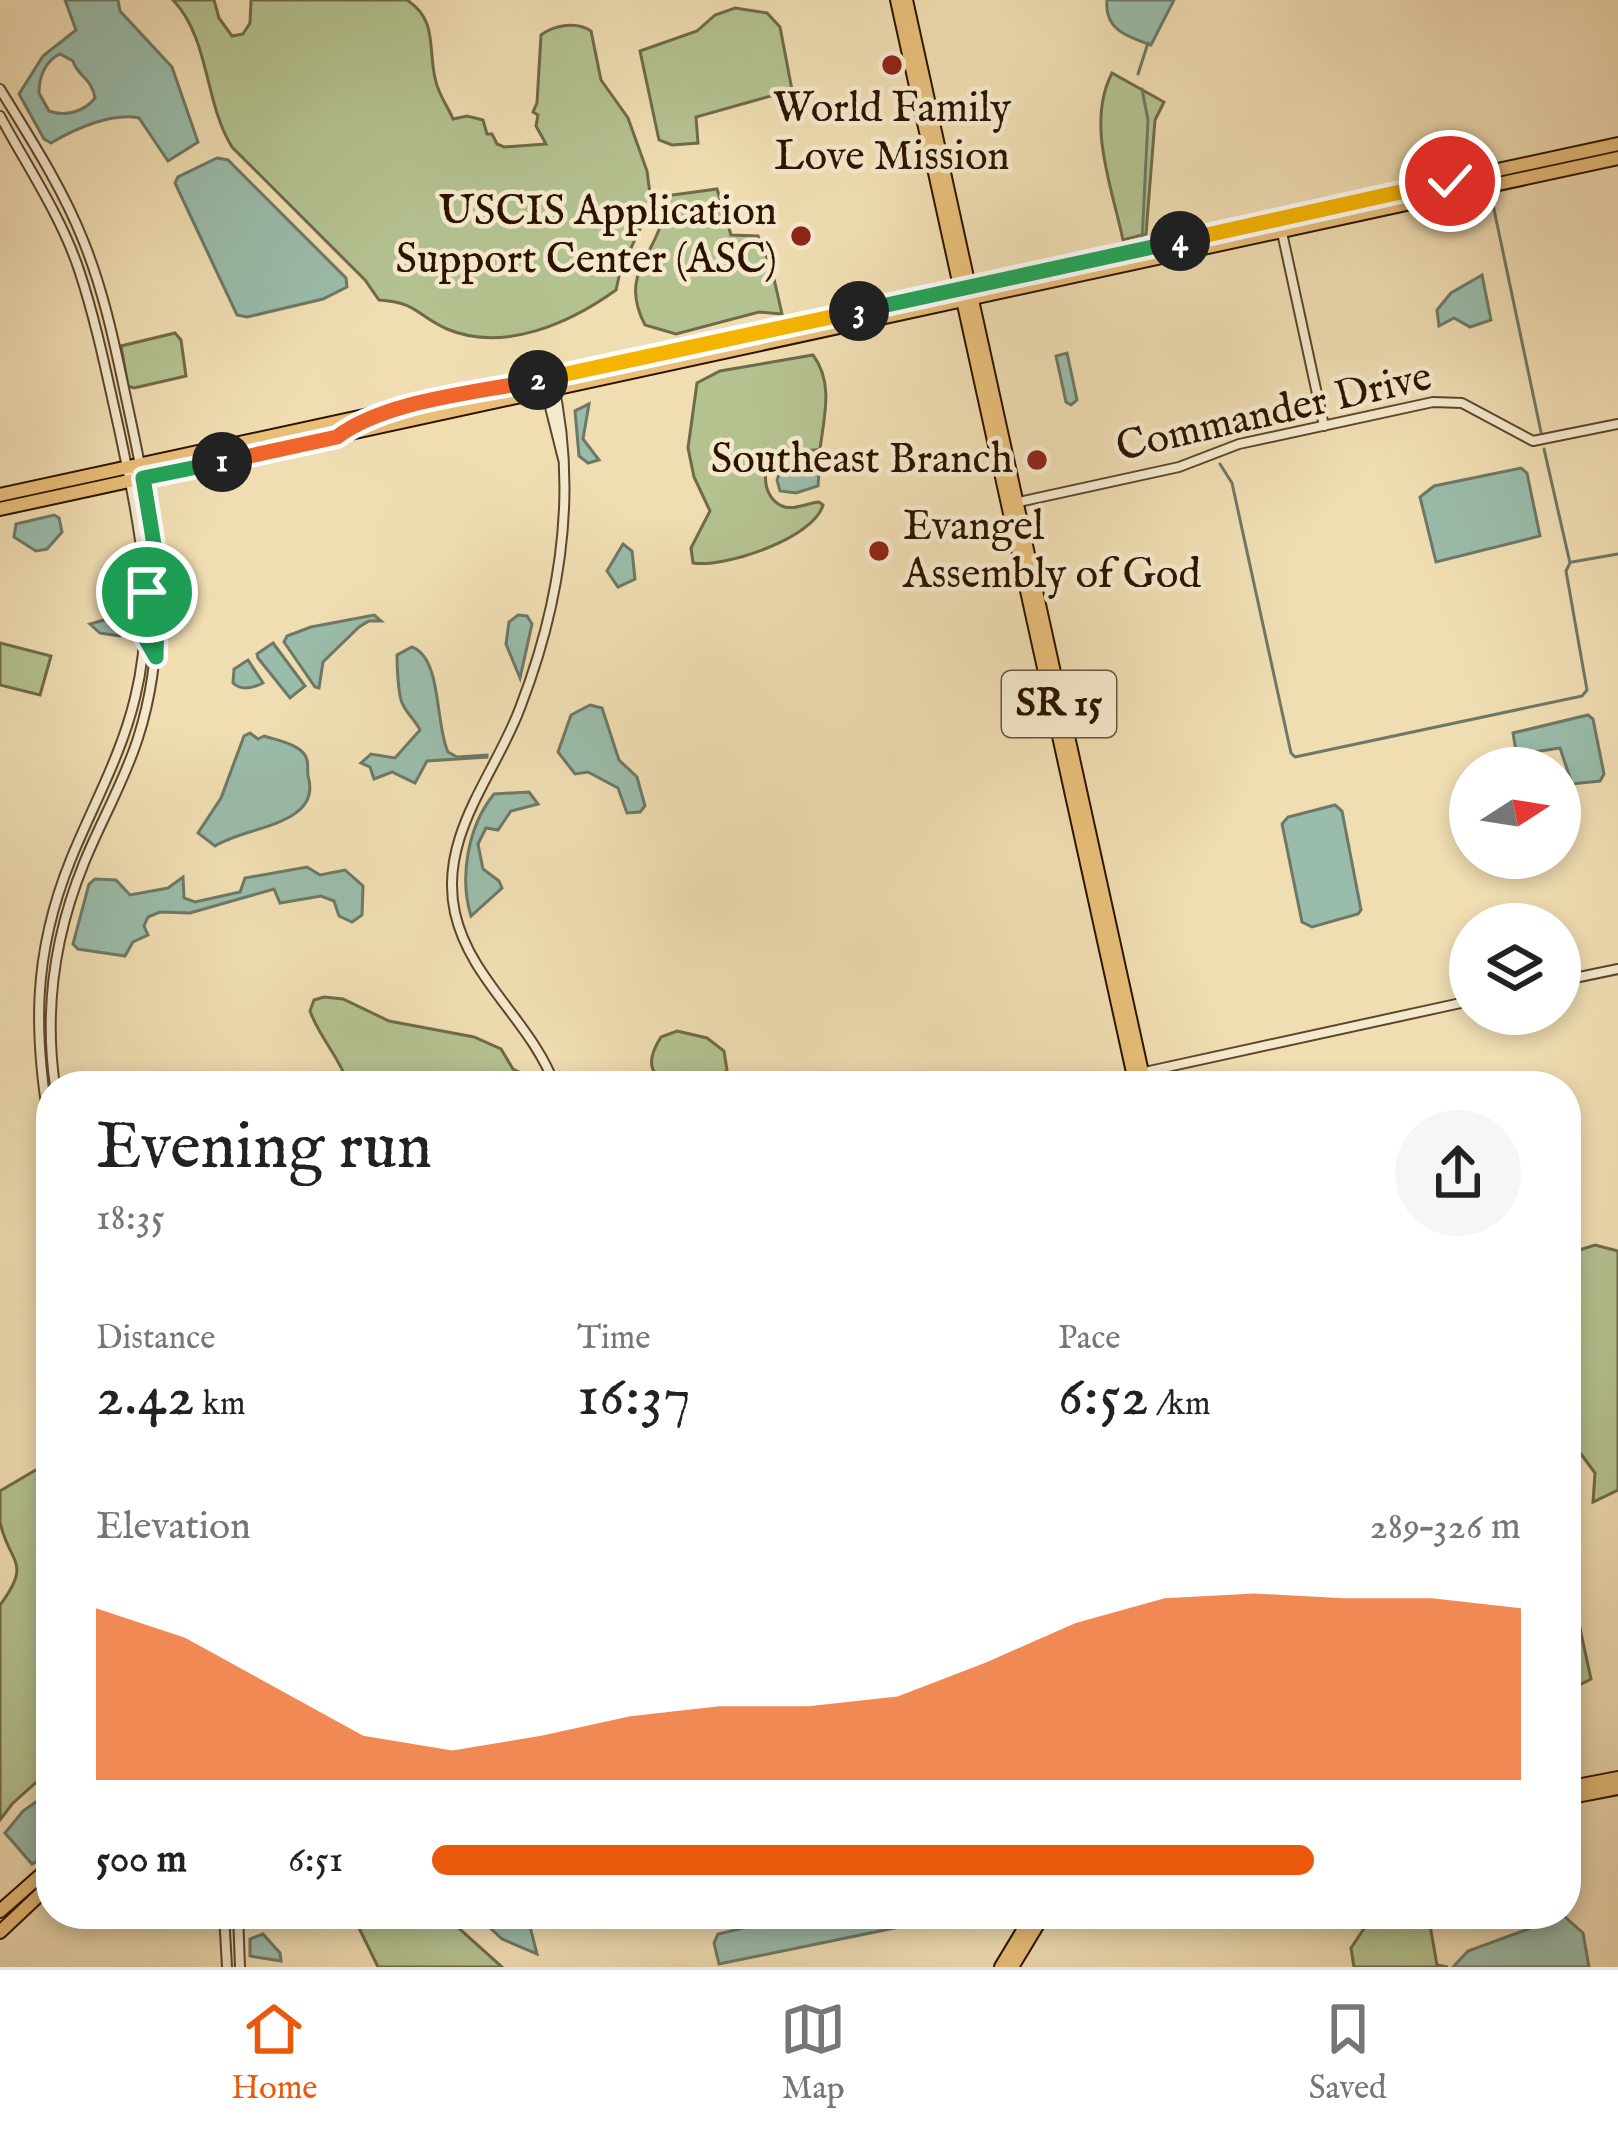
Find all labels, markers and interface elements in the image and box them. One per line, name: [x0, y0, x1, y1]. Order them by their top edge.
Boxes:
marker: World Family Love Mission: [879, 52, 905, 78]
place label: World Family Love Mission: [773, 83, 1011, 184]
pin: [1399, 130, 1501, 232]
icon: check: [1417, 148, 1483, 214]
place label: USCIS Application Support Center (ASC): [395, 186, 777, 287]
pin: 4: [1150, 211, 1210, 271]
text: 4: [1172, 220, 1188, 262]
marker: USCIS Application Support Center (ASC): [788, 223, 814, 249]
pin: 3: [829, 281, 889, 341]
text: 3: [853, 290, 865, 332]
pin: 2: [508, 350, 568, 410]
street label: Commander Drive: [1111, 351, 1437, 475]
text: 2: [530, 359, 546, 401]
pin: 1: [192, 432, 252, 492]
place label: Southeast Branch: [711, 434, 1013, 487]
text: 1: [216, 441, 228, 483]
marker: Southeast Branch: [1024, 447, 1050, 473]
place label: Evangel Assembly of God: [902, 501, 1202, 602]
marker: Evangel Assembly of God: [866, 538, 892, 564]
pin: [96, 541, 198, 643]
icon: arrive: [114, 559, 180, 625]
road number: SR 15: [1002, 671, 1116, 737]
north arrow: [1449, 747, 1581, 879]
map controls: [1449, 747, 1581, 1035]
button: layers: [1449, 903, 1581, 1035]
text: Evening run: [96, 1107, 432, 1191]
button: share: [1395, 1110, 1521, 1236]
text: 18:35: [96, 1194, 165, 1243]
text: Distance: [96, 1318, 215, 1360]
text: Time: [577, 1318, 650, 1360]
text: Pace: [1058, 1318, 1120, 1360]
text: 2.42: [96, 1360, 195, 1436]
text: 16:37: [577, 1360, 691, 1436]
text: 6:52: [1058, 1360, 1149, 1436]
text: km: [195, 1384, 245, 1426]
text: /km: [1149, 1384, 1210, 1426]
text: Elevation: [96, 1503, 251, 1552]
text: 289–326 m: [1369, 1503, 1521, 1552]
text: 500 m: [96, 1836, 187, 1885]
text: 6:51: [288, 1836, 343, 1885]
tab: Home: [231, 1996, 317, 2110]
tab: Map: [780, 1996, 846, 2110]
tab: Saved: [1309, 1996, 1387, 2110]

